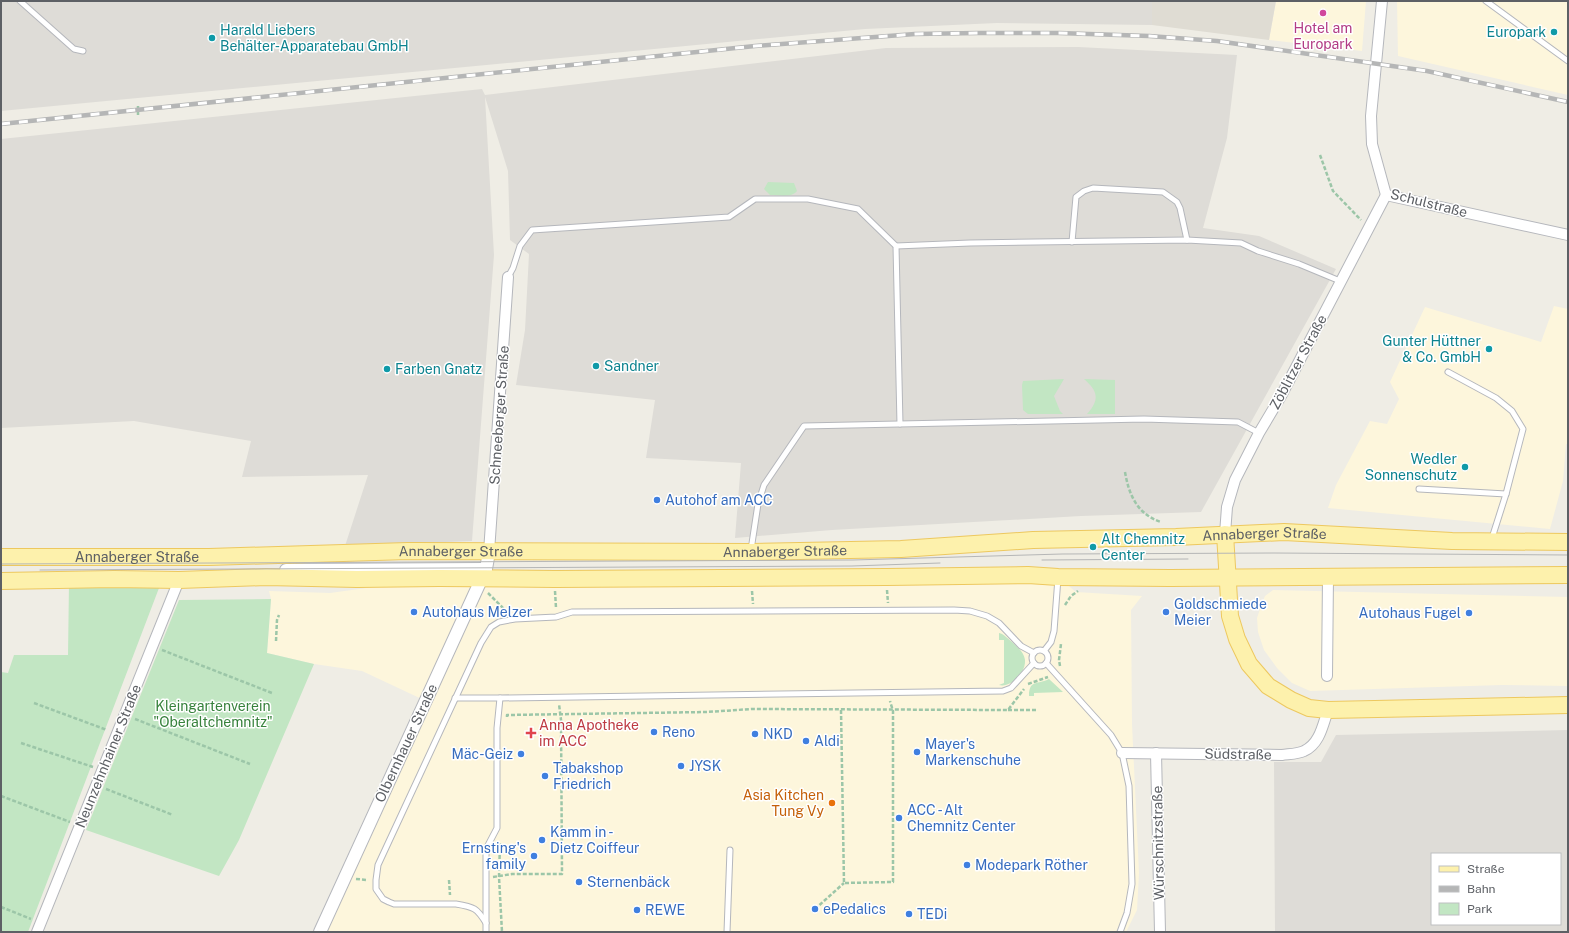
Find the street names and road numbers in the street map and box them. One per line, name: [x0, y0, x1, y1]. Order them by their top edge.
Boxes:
street label: Schulstraße: [1389, 186, 1469, 220]
street label: Zöblitzer Straße: [1266, 312, 1330, 412]
street label: Schneeberger Straße: [486, 345, 512, 485]
street label: Annaberger Straße: [1202, 524, 1327, 544]
street label: Annaberger Straße: [723, 542, 847, 560]
street label: Annaberger Straße: [398, 543, 523, 559]
street label: Annaberger Straße: [75, 549, 199, 565]
street label: Olbernhauer Straße: [372, 681, 440, 805]
street label: Neunzehnhainer Straße: [72, 682, 144, 830]
street label: Südstraße: [1204, 745, 1272, 763]
street label: Würschnitzstraße: [1149, 785, 1167, 901]

